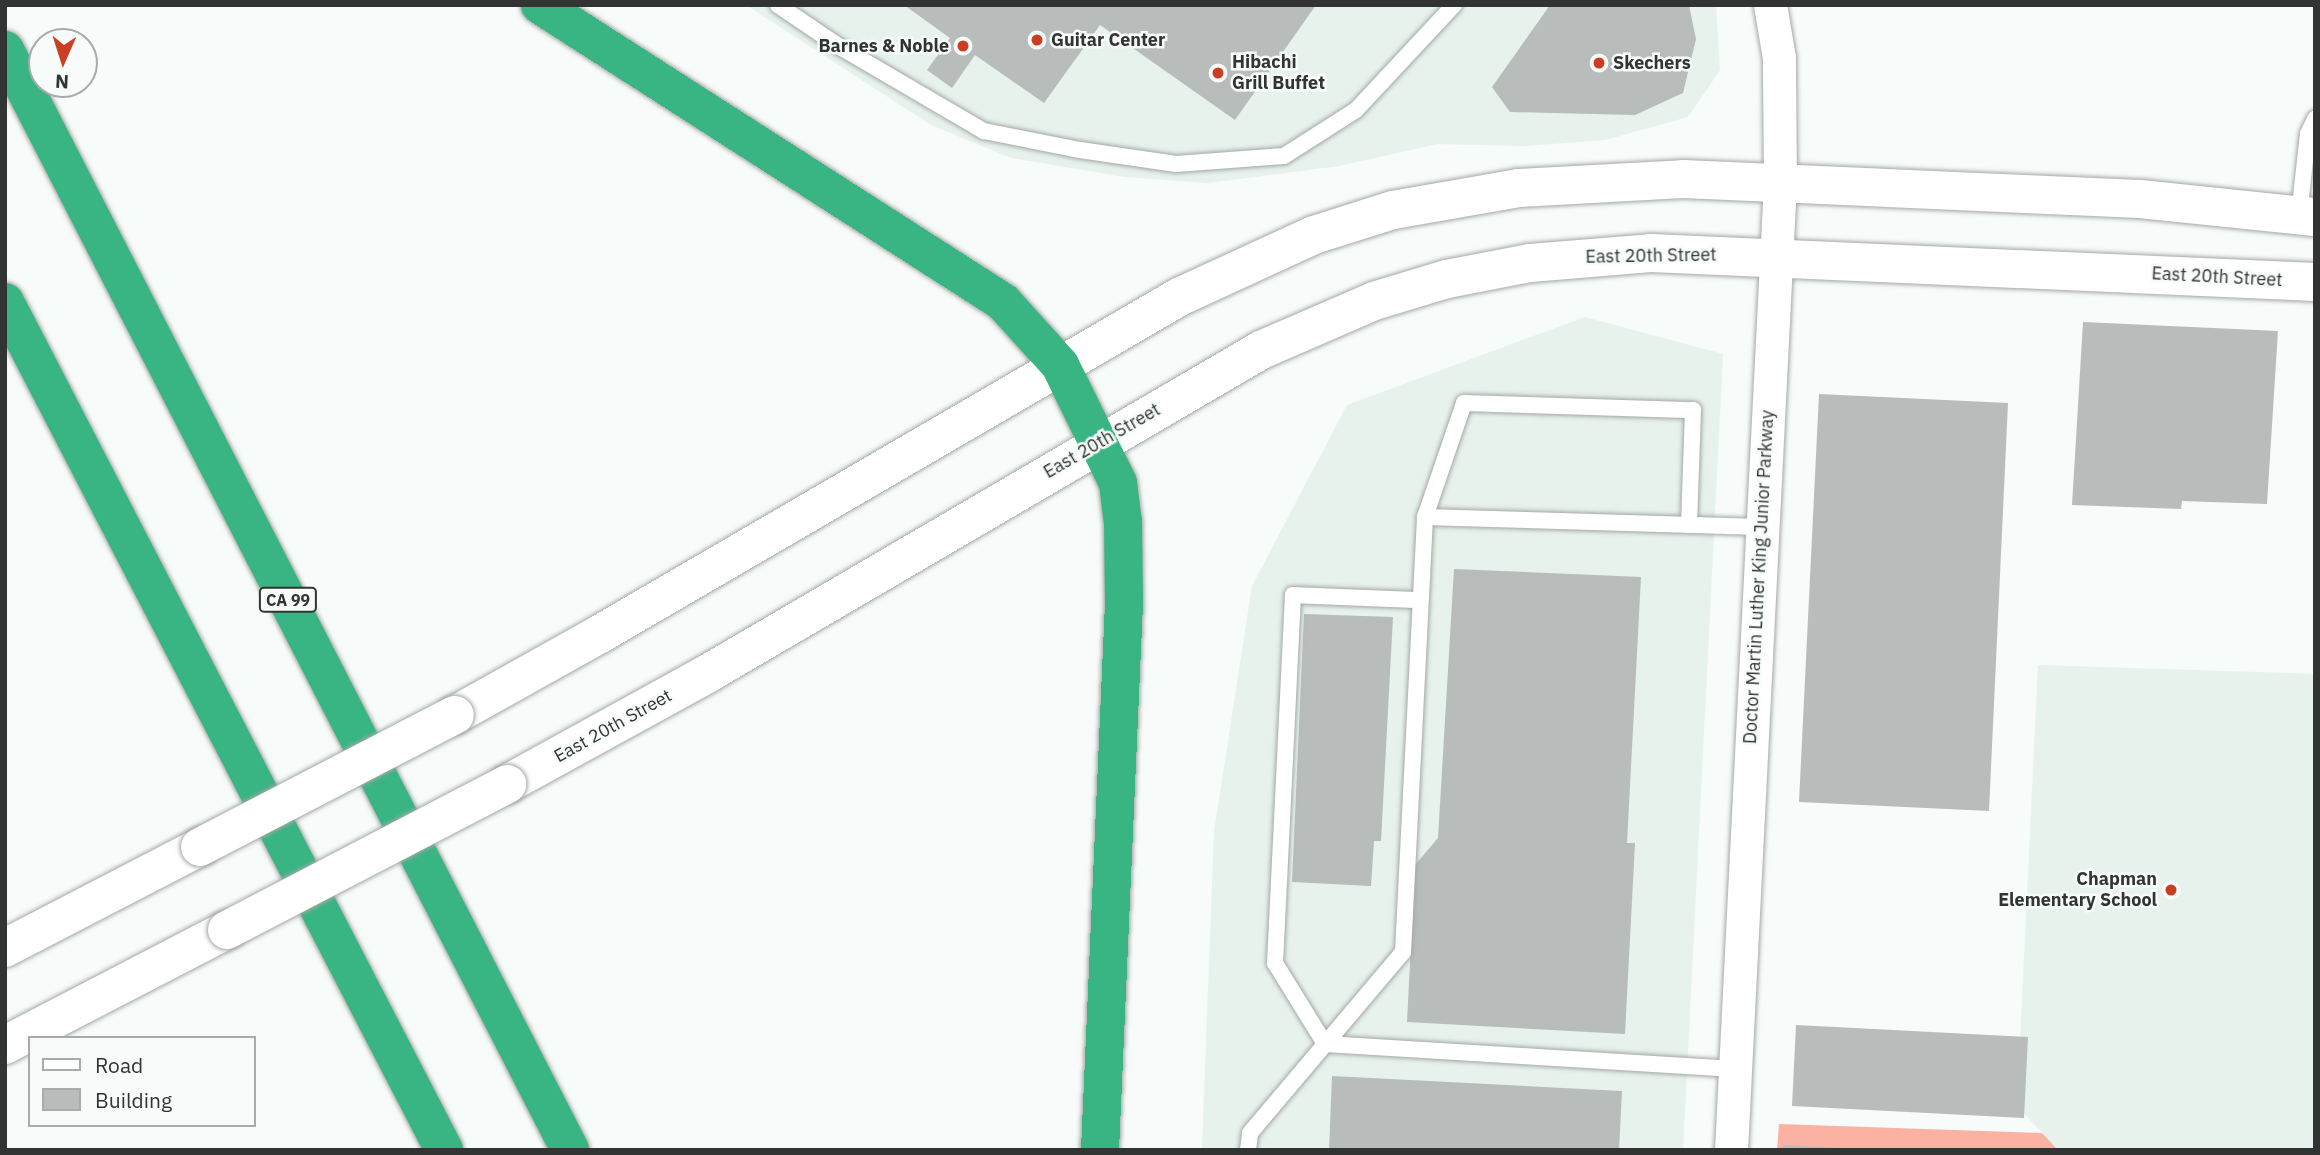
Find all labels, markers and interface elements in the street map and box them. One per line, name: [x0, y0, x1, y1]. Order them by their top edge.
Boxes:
north arrow: [28, 28, 98, 98]
place label: Guitar Center: [1051, 29, 1165, 51]
marker: Guitar Center: [1029, 32, 1045, 48]
place label: Barnes & Noble: [818, 35, 949, 57]
marker: Barnes & Noble: [955, 38, 971, 54]
place label: Hibachi Grill Buffet: [1232, 52, 1325, 94]
place label: Skechers: [1613, 52, 1691, 74]
marker: Skechers: [1591, 55, 1607, 71]
marker: Hibachi Grill Buffet: [1210, 65, 1226, 81]
text: N: [55, 70, 70, 94]
street label: East 20th Street: [1585, 244, 1717, 268]
street label: East 20th Street: [2151, 263, 2283, 291]
street label: East 20th Street: [1040, 399, 1164, 483]
street label: Doctor Martin Luther King Junior Parkway: [1739, 409, 1779, 745]
road number: CA 99: [258, 587, 318, 612]
street label: East 20th Street: [550, 685, 676, 767]
place label: Chapman Elementary School: [1998, 869, 2157, 912]
marker: Chapman Elementary School: [2163, 882, 2179, 898]
legend: [28, 1036, 256, 1127]
text: Road: [95, 1051, 143, 1079]
text: Building: [95, 1086, 172, 1114]

